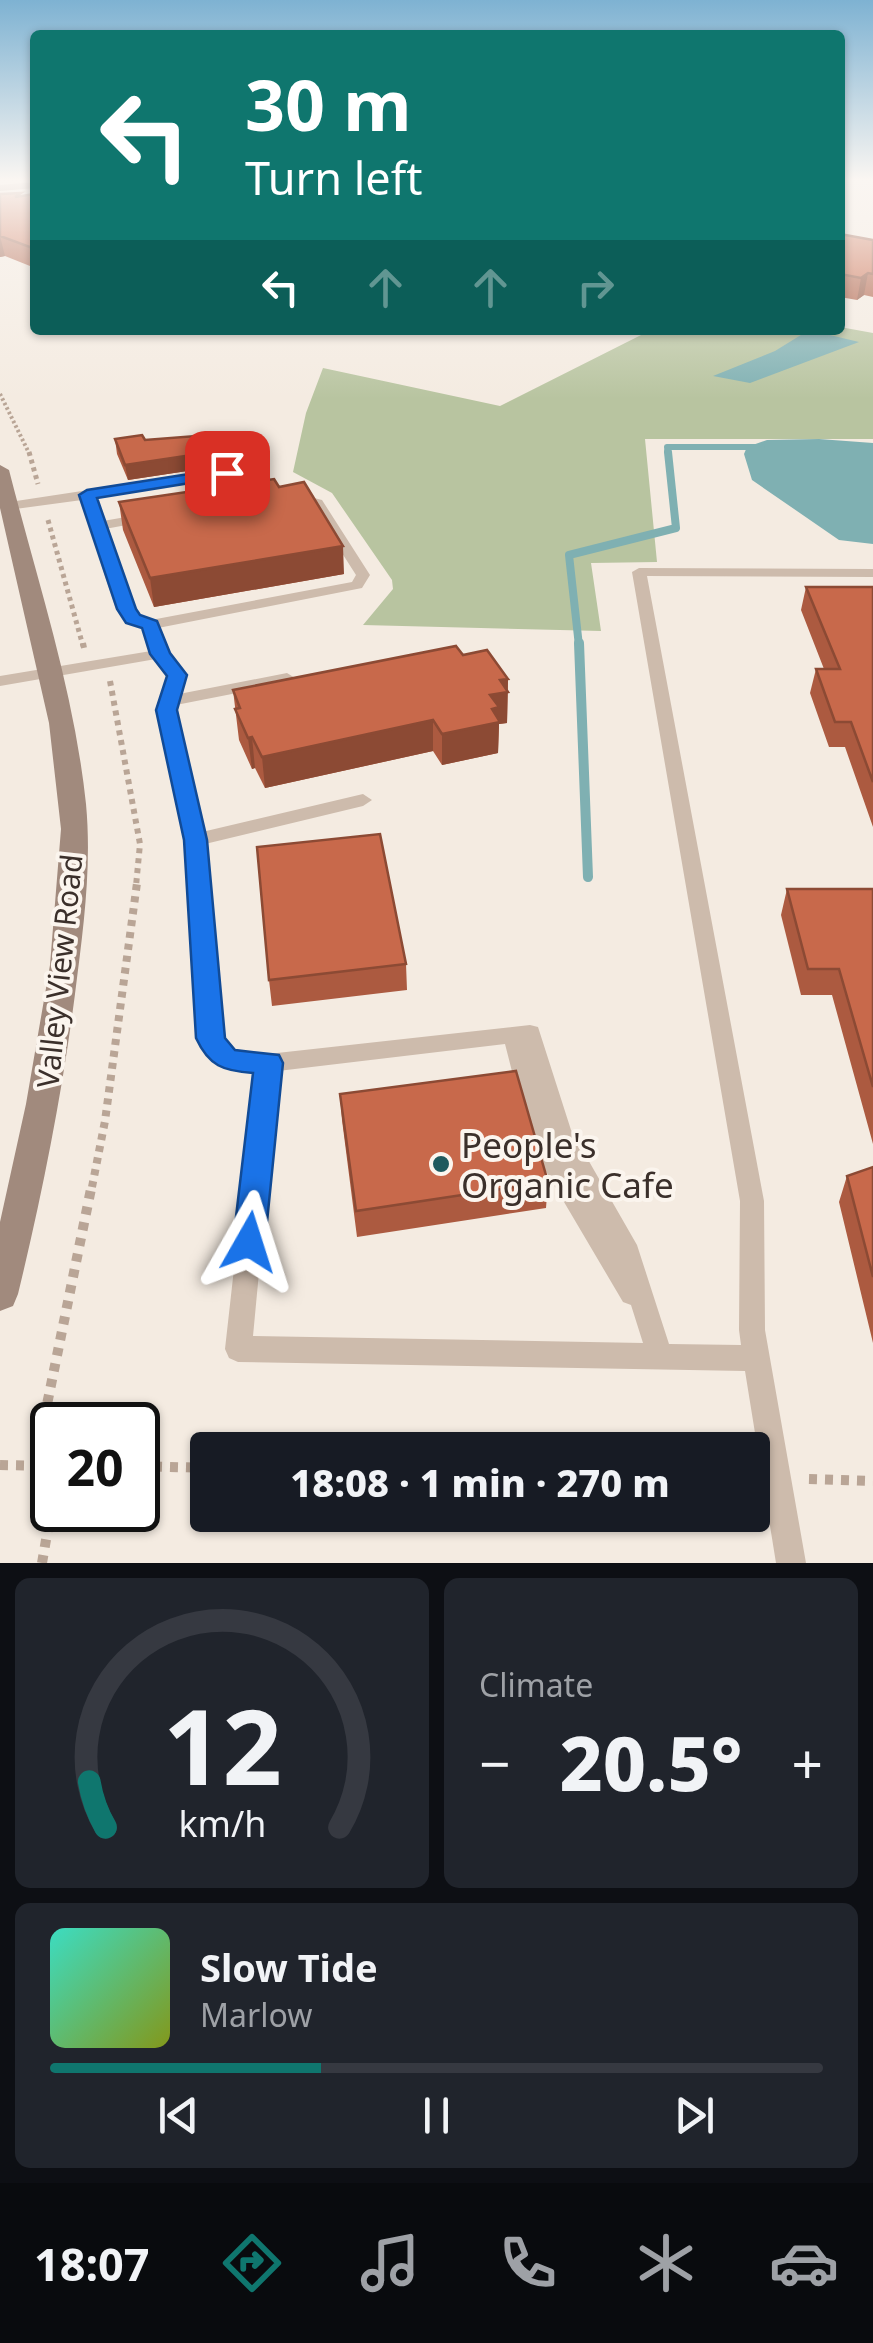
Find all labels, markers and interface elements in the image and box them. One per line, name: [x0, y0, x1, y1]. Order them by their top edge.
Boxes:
text: 30 m: [245, 56, 412, 152]
icon: left: [80, 70, 210, 200]
text: Turn left: [245, 147, 422, 208]
icon: left: [253, 260, 308, 315]
icon: ahead: [358, 260, 413, 315]
icon: ahead: [463, 260, 518, 315]
icon: right: [568, 260, 623, 315]
pin: [185, 431, 270, 516]
icon: arrive: [200, 446, 255, 501]
street label: Valley View Road: [26, 852, 92, 1090]
place label: People's Organic Cafe: [461, 1121, 674, 1208]
marker: People's Organic Cafe: [430, 1153, 452, 1175]
position arrow: [197, 1190, 301, 1294]
speed limit sign: 20: [30, 1402, 160, 1532]
text: 18:08 · 1 min · 270 m: [290, 1456, 670, 1508]
text: Climate: [479, 1663, 593, 1706]
text: 12: [163, 1674, 281, 1815]
text: 20.5°: [559, 1711, 743, 1813]
text: −: [479, 1725, 510, 1800]
text: +: [792, 1725, 823, 1800]
text: km/h: [178, 1799, 266, 1847]
text: Slow Tide: [200, 1941, 378, 1993]
text: Marlow: [200, 1993, 312, 2036]
icon: previous: [151, 2088, 206, 2143]
icon: pause: [409, 2088, 464, 2143]
icon: next: [667, 2088, 722, 2143]
icon: directions: [217, 2228, 287, 2298]
icon: music: [355, 2228, 425, 2298]
icon: phone: [493, 2228, 563, 2298]
icon: climate: [631, 2228, 701, 2298]
icon: car: [769, 2228, 839, 2298]
text: 18:07: [34, 2233, 150, 2294]

